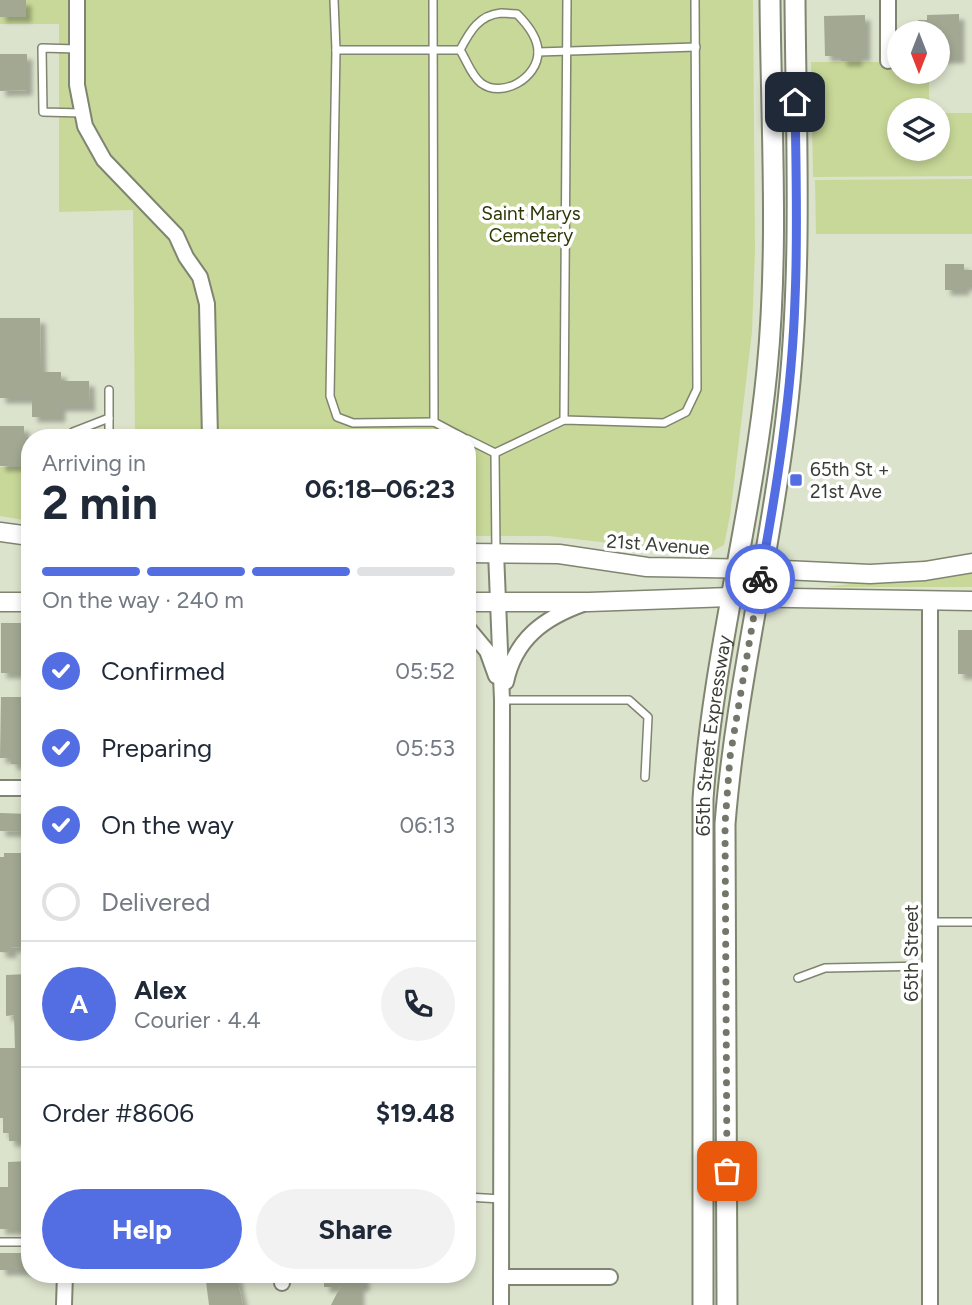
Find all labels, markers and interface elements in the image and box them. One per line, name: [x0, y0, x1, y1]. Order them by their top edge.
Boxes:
north arrow: [887, 21, 950, 84]
map controls: [887, 21, 950, 161]
pin: [765, 72, 825, 132]
icon: home: [776, 83, 814, 121]
button: layers: [887, 98, 950, 161]
park label: Saint Marys Cemetery: [481, 202, 581, 247]
text: Arriving in: [42, 449, 146, 477]
place label: 65th St + 21st Ave: [810, 458, 890, 503]
marker: 65th St + 21st Ave: [788, 472, 804, 488]
text: 06:18–06:23: [305, 473, 455, 505]
text: 2 min: [42, 475, 158, 531]
street label: 21st Avenue: [606, 529, 710, 560]
courier: [725, 544, 795, 614]
icon: bike: [741, 560, 779, 598]
text: On the way · 240 m: [42, 586, 244, 614]
street label: 65th Street Expressway: [692, 633, 736, 836]
icon: check: [42, 652, 80, 690]
text: Confirmed: [101, 655, 225, 687]
text: 05:52: [395, 657, 455, 685]
icon: check: [42, 729, 80, 767]
text: Preparing: [101, 732, 212, 764]
text: 05:53: [395, 734, 455, 762]
icon: check: [42, 806, 80, 844]
text: On the way: [101, 809, 234, 841]
text: 06:13: [399, 811, 455, 839]
text: Delivered: [101, 886, 210, 918]
street label: 65th Street: [900, 904, 923, 1002]
button: phone: [381, 967, 455, 1041]
text: Alex: [134, 974, 187, 1006]
text: A: [70, 988, 88, 1020]
text: Courier · 4.4: [134, 1006, 261, 1034]
text: Order #8606: [42, 1097, 194, 1129]
text: $19.48: [376, 1097, 455, 1129]
pin: [697, 1141, 757, 1201]
icon: bag: [708, 1152, 746, 1190]
button: Help: [42, 1189, 242, 1269]
button: Share: [256, 1189, 455, 1269]

